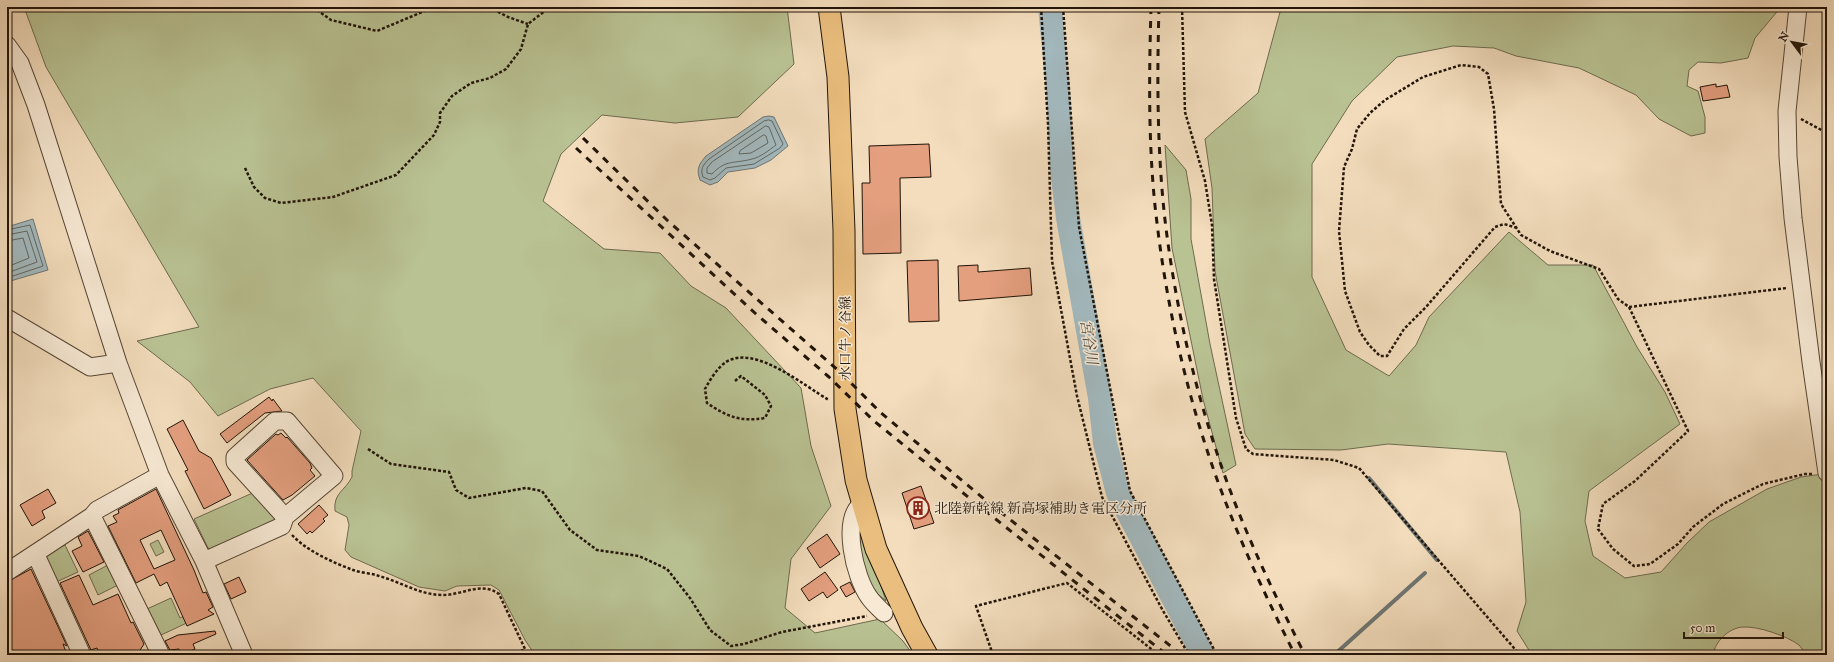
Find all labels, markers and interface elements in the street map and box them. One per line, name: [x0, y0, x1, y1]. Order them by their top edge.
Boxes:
north arrow: [1772, 22, 1812, 62]
text: N: [1776, 29, 1792, 44]
street label: 水口牛ノ谷線: [837, 296, 854, 380]
water label: 宮谷川: [1077, 318, 1102, 368]
building icon: 北陸新幹線 新高塚補助き電区分所: [905, 495, 931, 521]
place label: 北陸新幹線 新高塚補助き電区分所: [934, 500, 1147, 517]
scale bar: [1684, 614, 1783, 640]
text: 50 m: [1690, 621, 1715, 635]

